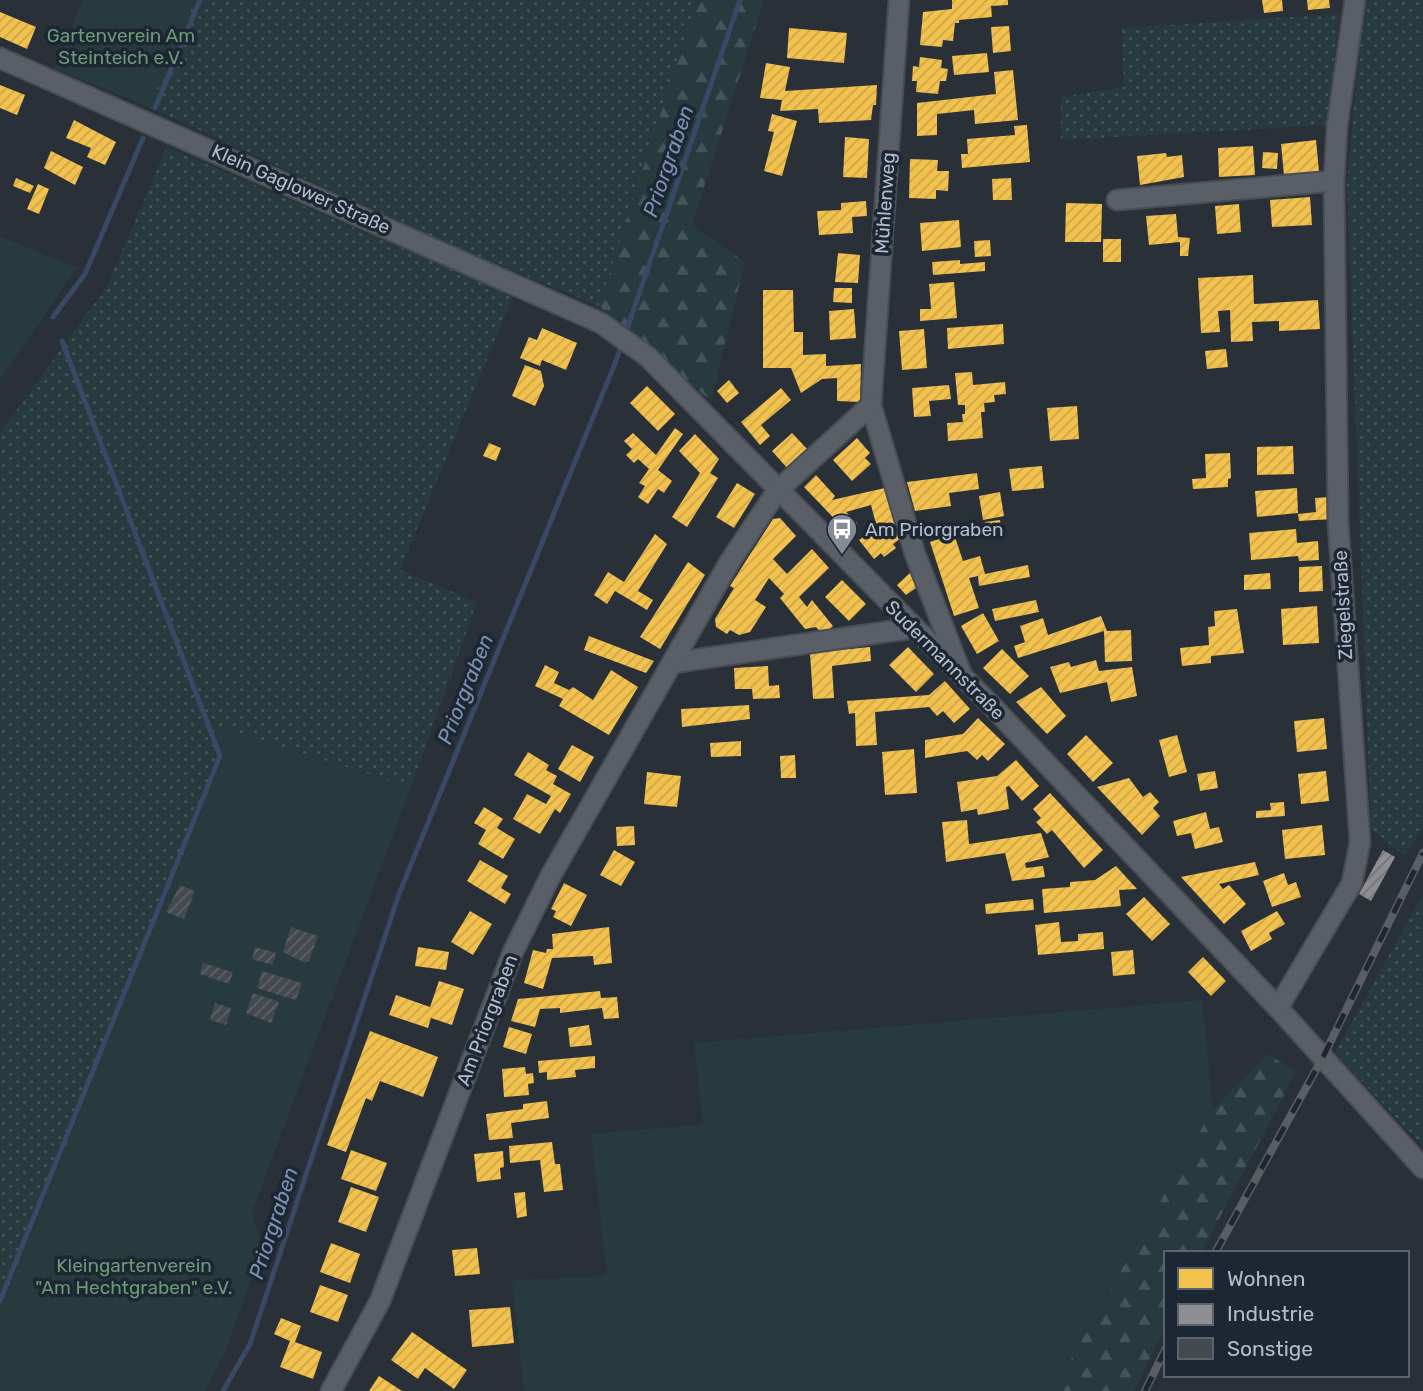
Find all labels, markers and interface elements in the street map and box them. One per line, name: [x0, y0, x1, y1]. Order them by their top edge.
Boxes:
park label: Gartenverein Am Steinteich e.V.: [47, 24, 195, 69]
water label: Priorgraben: [637, 102, 699, 220]
street label: Klein Gaglower Straße: [208, 139, 394, 239]
street label: Mühlenweg: [870, 151, 900, 255]
bus stop icon: Am Priorgraben: [825, 512, 859, 556]
place label: Am Priorgraben: [865, 518, 1004, 541]
street label: Ziegelstraße: [1329, 550, 1357, 660]
street label: Sudermannstraße: [881, 596, 1009, 724]
water label: Priorgraben: [432, 630, 498, 748]
street label: Am Priorgraben: [451, 951, 523, 1089]
water label: Priorgraben: [243, 1164, 303, 1282]
legend: [1164, 1251, 1409, 1377]
park label: Kleingartenverein "Am Hechtgraben" e.V.: [35, 1254, 233, 1299]
text: Wohnen: [1227, 1266, 1305, 1291]
text: Industrie: [1227, 1301, 1314, 1326]
text: Sonstige: [1227, 1336, 1313, 1361]

